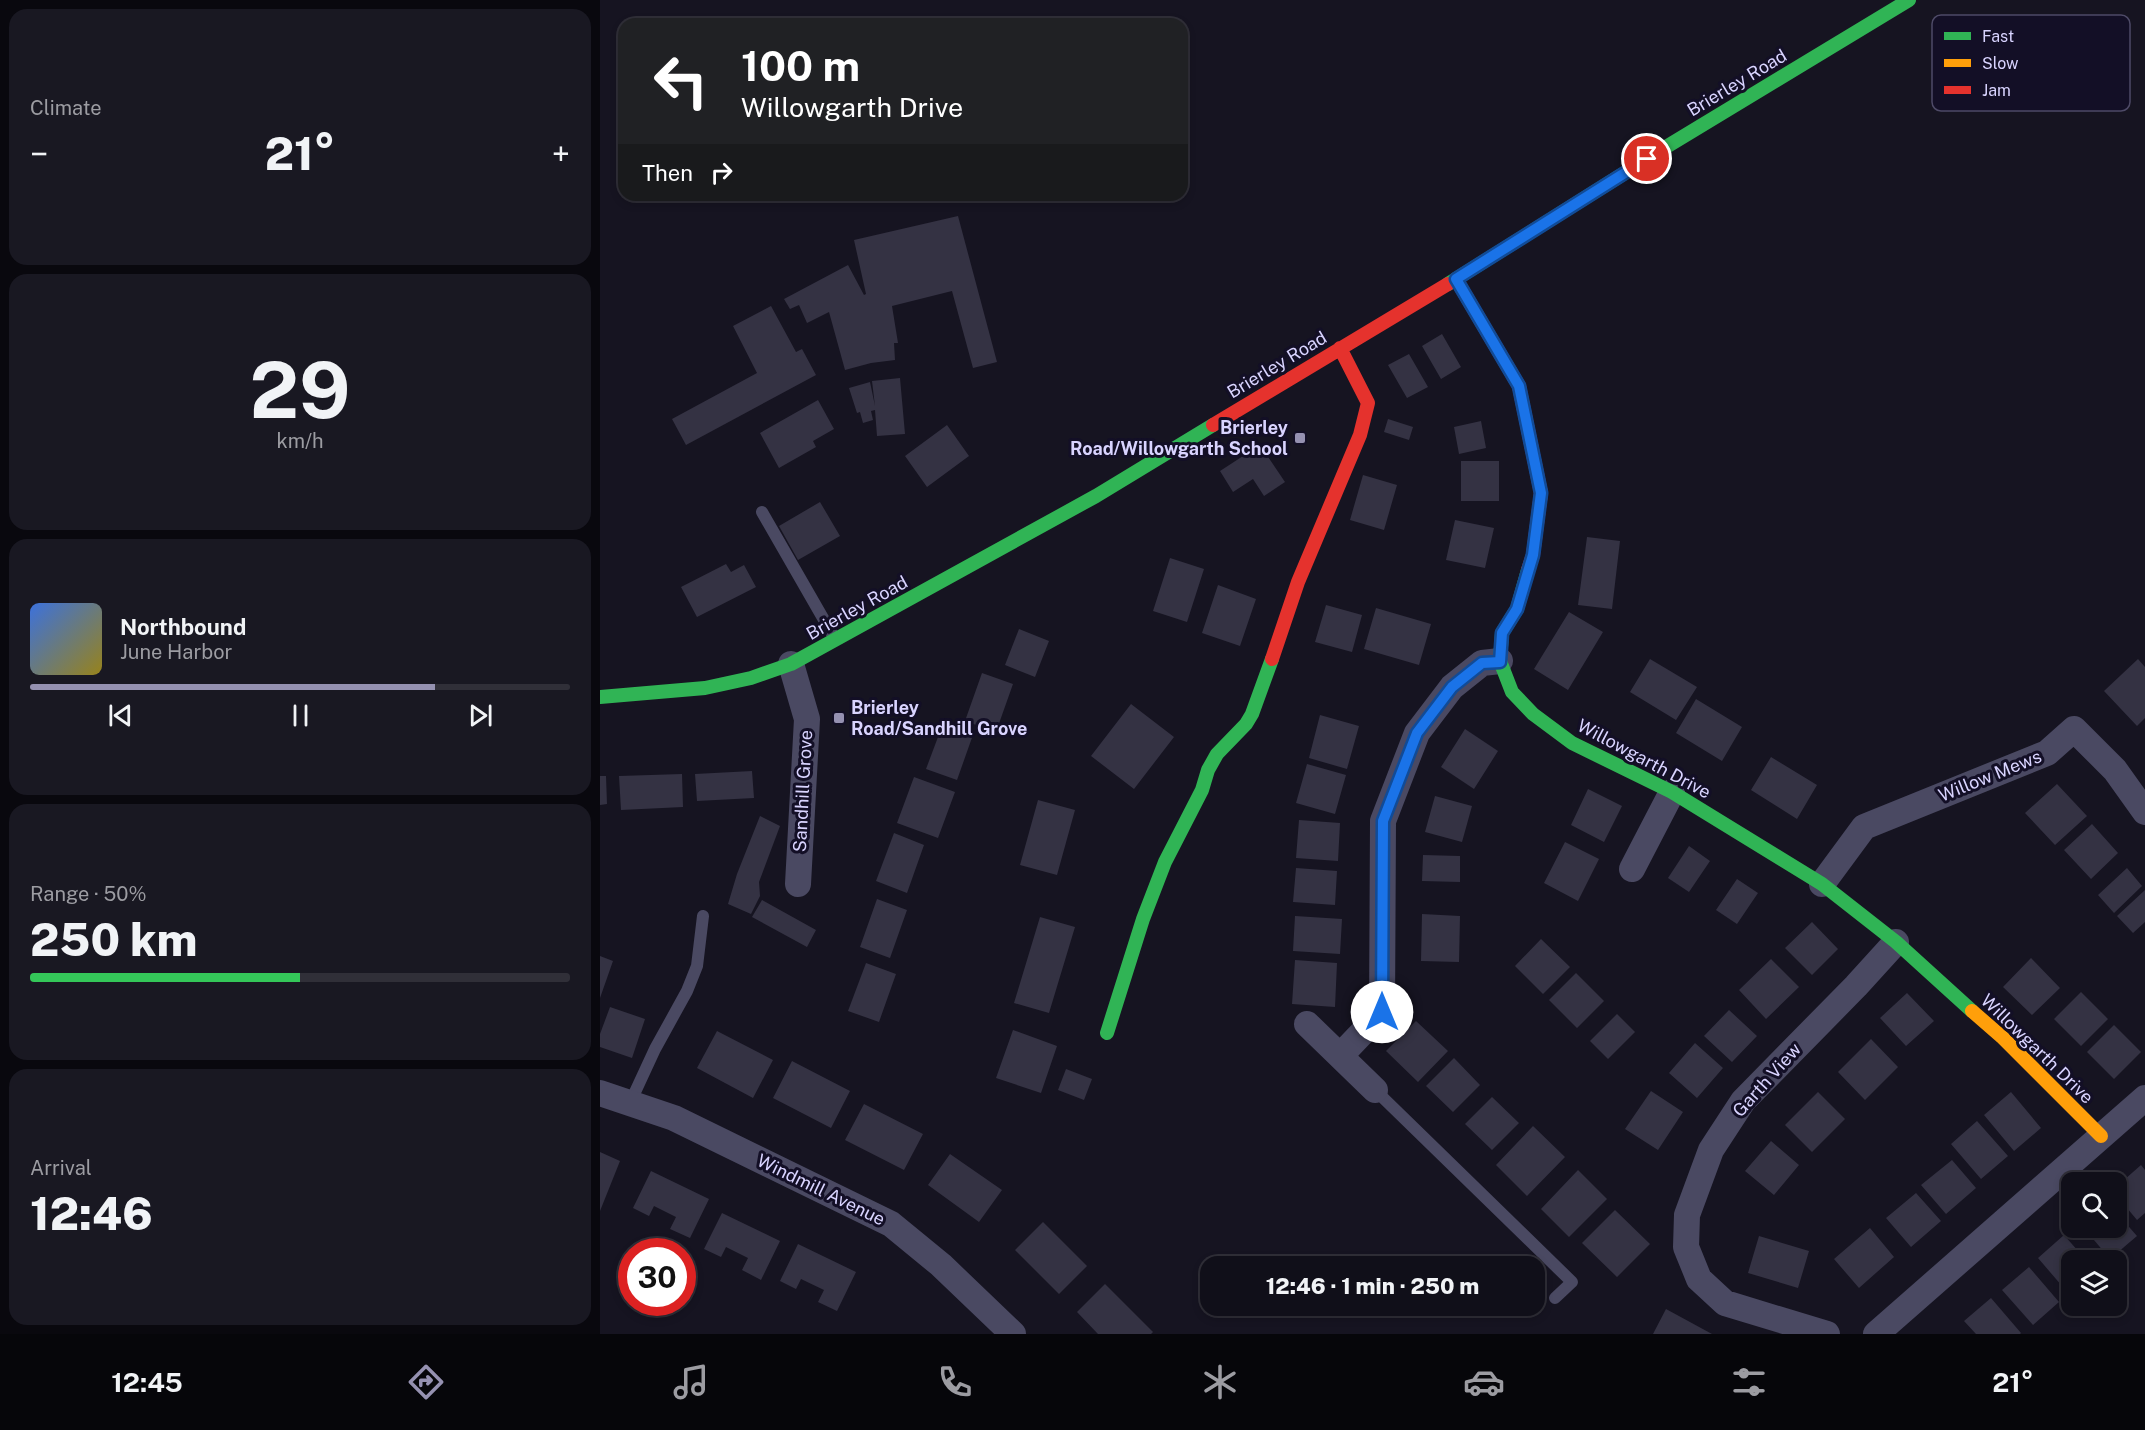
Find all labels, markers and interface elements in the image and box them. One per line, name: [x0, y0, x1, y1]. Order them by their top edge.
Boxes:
legend: [1932, 15, 2130, 111]
text: Fast: [1982, 27, 2014, 46]
text: 100 m: [741, 41, 860, 90]
icon: left: [642, 42, 720, 120]
street label: Brierley Road: [1683, 45, 1790, 121]
text: Slow: [1982, 54, 2019, 73]
text: Jam: [1982, 81, 2011, 100]
text: Willowgarth Drive: [741, 91, 963, 123]
text: Climate: [30, 96, 102, 120]
text: 21°: [265, 127, 335, 180]
pin: [1621, 133, 1672, 184]
text: −: [30, 135, 48, 173]
text: +: [552, 135, 570, 173]
icon: arrive: [1630, 142, 1663, 175]
icon: right: [705, 156, 738, 189]
text: Then: [642, 160, 693, 186]
street label: Brierley Road: [1223, 327, 1330, 403]
text: 29: [250, 344, 350, 436]
place label: Brierley Road/Willowgarth School: [1070, 417, 1288, 459]
text: km/h: [276, 429, 324, 453]
marker: Brierley Road/Willowgarth School: [1293, 431, 1307, 445]
street label: Brierley Road: [802, 571, 911, 644]
text: Northbound: [120, 614, 246, 640]
text: June Harbor: [120, 640, 232, 664]
place label: Brierley Road/Sandhill Grove: [851, 697, 1028, 739]
icon: previous: [104, 699, 137, 732]
icon: pause: [284, 699, 317, 732]
icon: next: [464, 699, 497, 732]
marker: Brierley Road/Sandhill Grove: [832, 711, 846, 725]
street label: Willowgarth Drive: [1574, 714, 1715, 803]
street label: Sandhill Grove: [789, 729, 816, 853]
street label: Willow Mews: [1935, 745, 2044, 806]
text: Range · 50%: [30, 882, 147, 906]
text: 250 km: [30, 913, 197, 966]
position arrow: [1350, 980, 1414, 1044]
street label: Willowgarth Drive: [1977, 990, 2098, 1108]
street label: Garth View: [1728, 1038, 1805, 1121]
street label: Windmill Avenue: [754, 1149, 889, 1230]
text: Arrival: [30, 1156, 92, 1180]
map controls: [2061, 1172, 2127, 1316]
button: search: [2061, 1172, 2127, 1238]
text: 12:46: [30, 1187, 153, 1240]
speed limit sign: 30: [618, 1238, 696, 1316]
button: layers: [2061, 1250, 2127, 1316]
text: 12:46 · 1 min · 250 m: [1266, 1273, 1479, 1299]
icon: directions: [405, 1361, 447, 1403]
icon: music: [670, 1361, 712, 1403]
icon: phone: [934, 1361, 976, 1403]
icon: climate: [1199, 1361, 1241, 1403]
icon: car: [1463, 1361, 1505, 1403]
icon: filters: [1728, 1361, 1770, 1403]
text: 12:45: [111, 1366, 183, 1398]
text: 21°: [1992, 1366, 2034, 1398]

